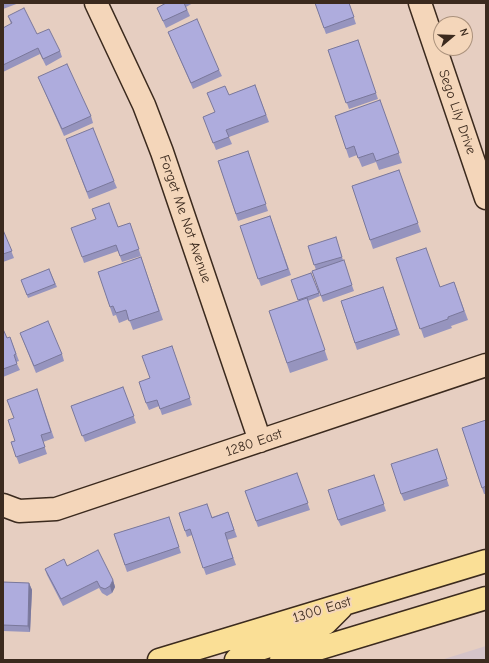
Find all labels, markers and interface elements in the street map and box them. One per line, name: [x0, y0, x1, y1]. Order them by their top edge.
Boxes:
north arrow: [433, 16, 473, 56]
text: N: [457, 27, 471, 38]
street label: Sego Lily Drive: [435, 67, 479, 157]
street label: Forget Me Not Avenue: [155, 153, 215, 285]
street label: 1280 East: [223, 425, 285, 461]
street label: 1300 East: [291, 593, 353, 627]

